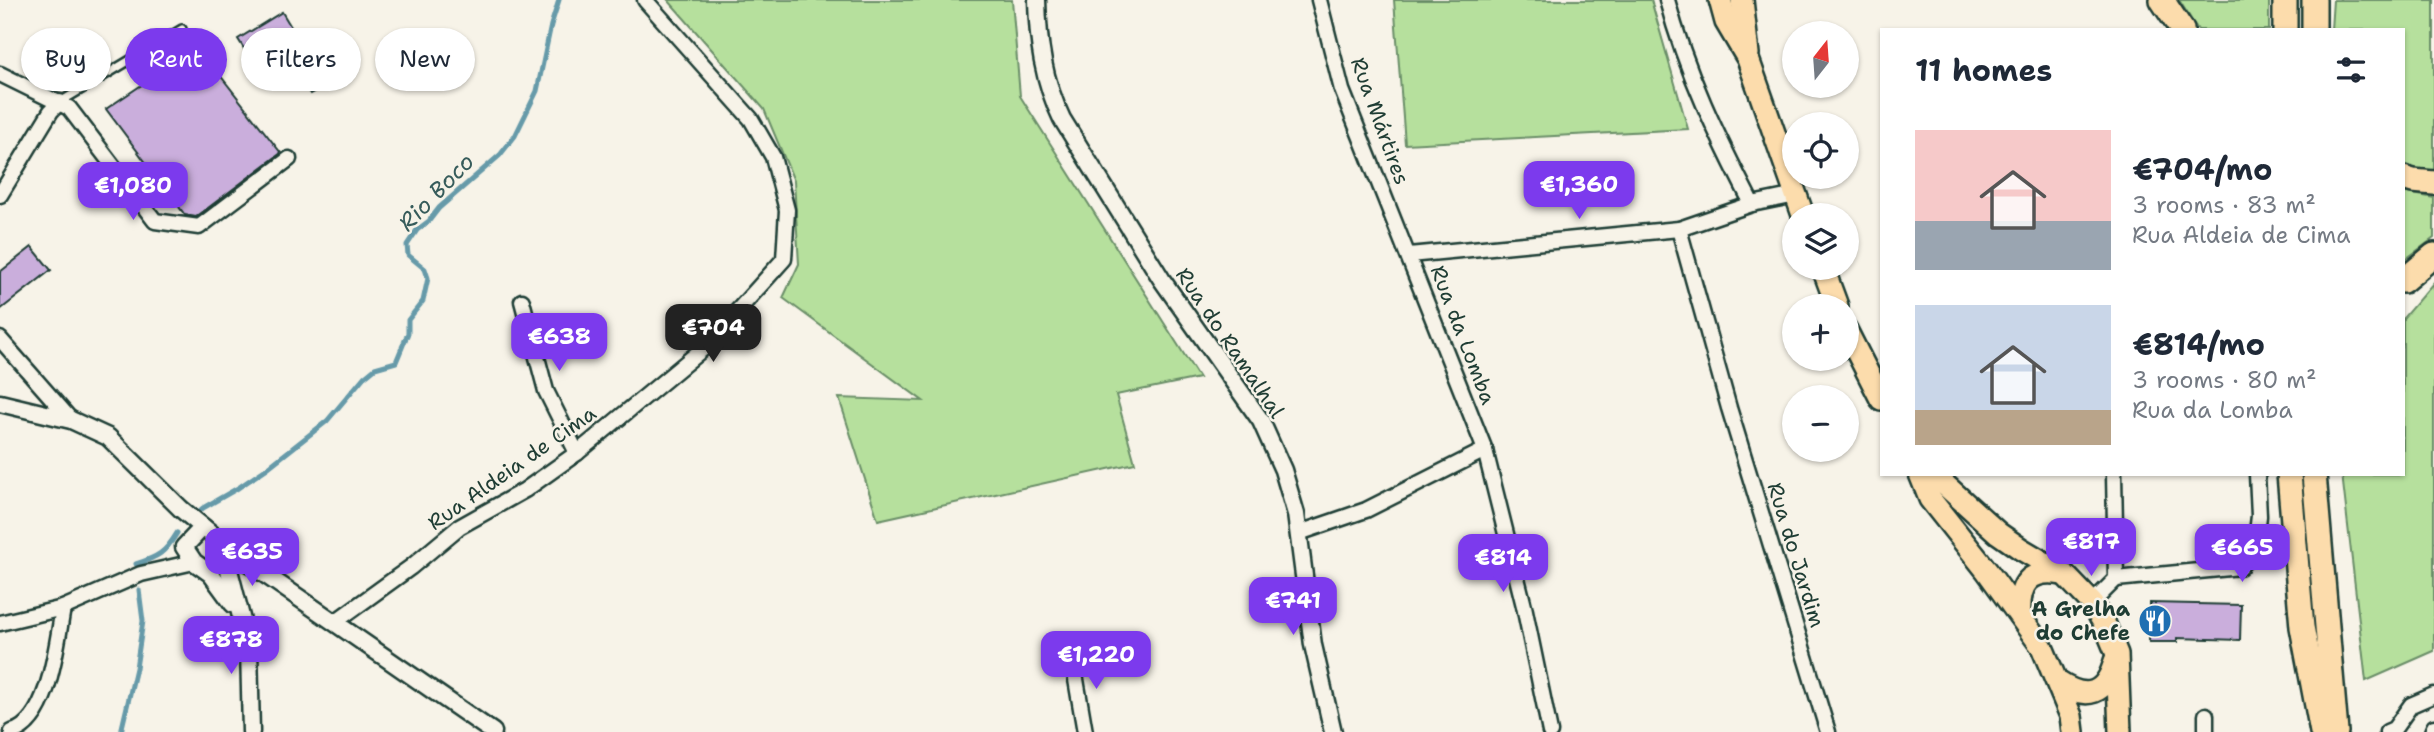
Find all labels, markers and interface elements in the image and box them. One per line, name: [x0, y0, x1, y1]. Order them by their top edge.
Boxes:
north arrow: [1782, 21, 1858, 98]
map controls: [1782, 21, 1859, 462]
chip: Buy: [21, 28, 111, 91]
chip: Rent: [125, 28, 227, 91]
chip: Filters: [241, 28, 361, 91]
chip: New: [375, 28, 475, 91]
text: 11 homes: [1915, 50, 2052, 91]
icon: filters: [2332, 51, 2370, 89]
street label: Rua Mártires: [1344, 54, 1416, 188]
button: locate: [1782, 112, 1859, 189]
water label: Rio Boco: [391, 147, 481, 237]
text: €704/mo: [2132, 149, 2272, 190]
icon: home: [1971, 158, 2055, 242]
pin: €1,080: [76, 162, 190, 222]
pin: €1,360: [1522, 162, 1636, 221]
text: €1,360: [1540, 169, 1618, 199]
text: €1,080: [94, 170, 172, 200]
text: 3 rooms · 83 m²: [2132, 190, 2316, 220]
button: layers: [1782, 203, 1859, 280]
text: Rua Aldeia de Cima: [2132, 220, 2351, 250]
street label: Rua da Lomba: [1424, 261, 1502, 409]
street label: Rua do Ramalhal: [1169, 262, 1291, 424]
button: +: [1782, 294, 1859, 371]
pin: €704: [672, 304, 754, 364]
text: €704: [681, 312, 745, 342]
pin: €638: [518, 314, 600, 373]
text: €638: [527, 321, 591, 351]
text: €814/mo: [2132, 324, 2265, 365]
icon: home: [1971, 333, 2055, 417]
text: 3 rooms · 80 m²: [2132, 365, 2317, 395]
button: −: [1782, 385, 1859, 462]
text: Rua da Lomba: [2132, 395, 2293, 425]
street label: Rua Aldeia de Cima: [422, 399, 602, 537]
street label: Rua do Jardim: [1761, 479, 1831, 631]
pin: €817: [2050, 518, 2132, 578]
pin: €665: [2201, 524, 2283, 584]
text: €817: [2062, 526, 2120, 556]
pin: €635: [211, 528, 293, 588]
text: €665: [2211, 532, 2273, 562]
pin: €814: [1462, 534, 1544, 594]
text: €635: [221, 536, 283, 566]
text: €814: [1474, 542, 1532, 572]
pin: €741: [1252, 578, 1334, 637]
text: €741: [1265, 585, 1321, 615]
place label: A Grelha do Chefe: [2031, 595, 2131, 647]
restaurant icon: A Grelha do Chefe: [2136, 602, 2174, 640]
pin: €878: [190, 616, 272, 676]
text: €878: [199, 624, 263, 654]
pin: €1,220: [1039, 632, 1153, 691]
text: €1,220: [1057, 639, 1135, 669]

